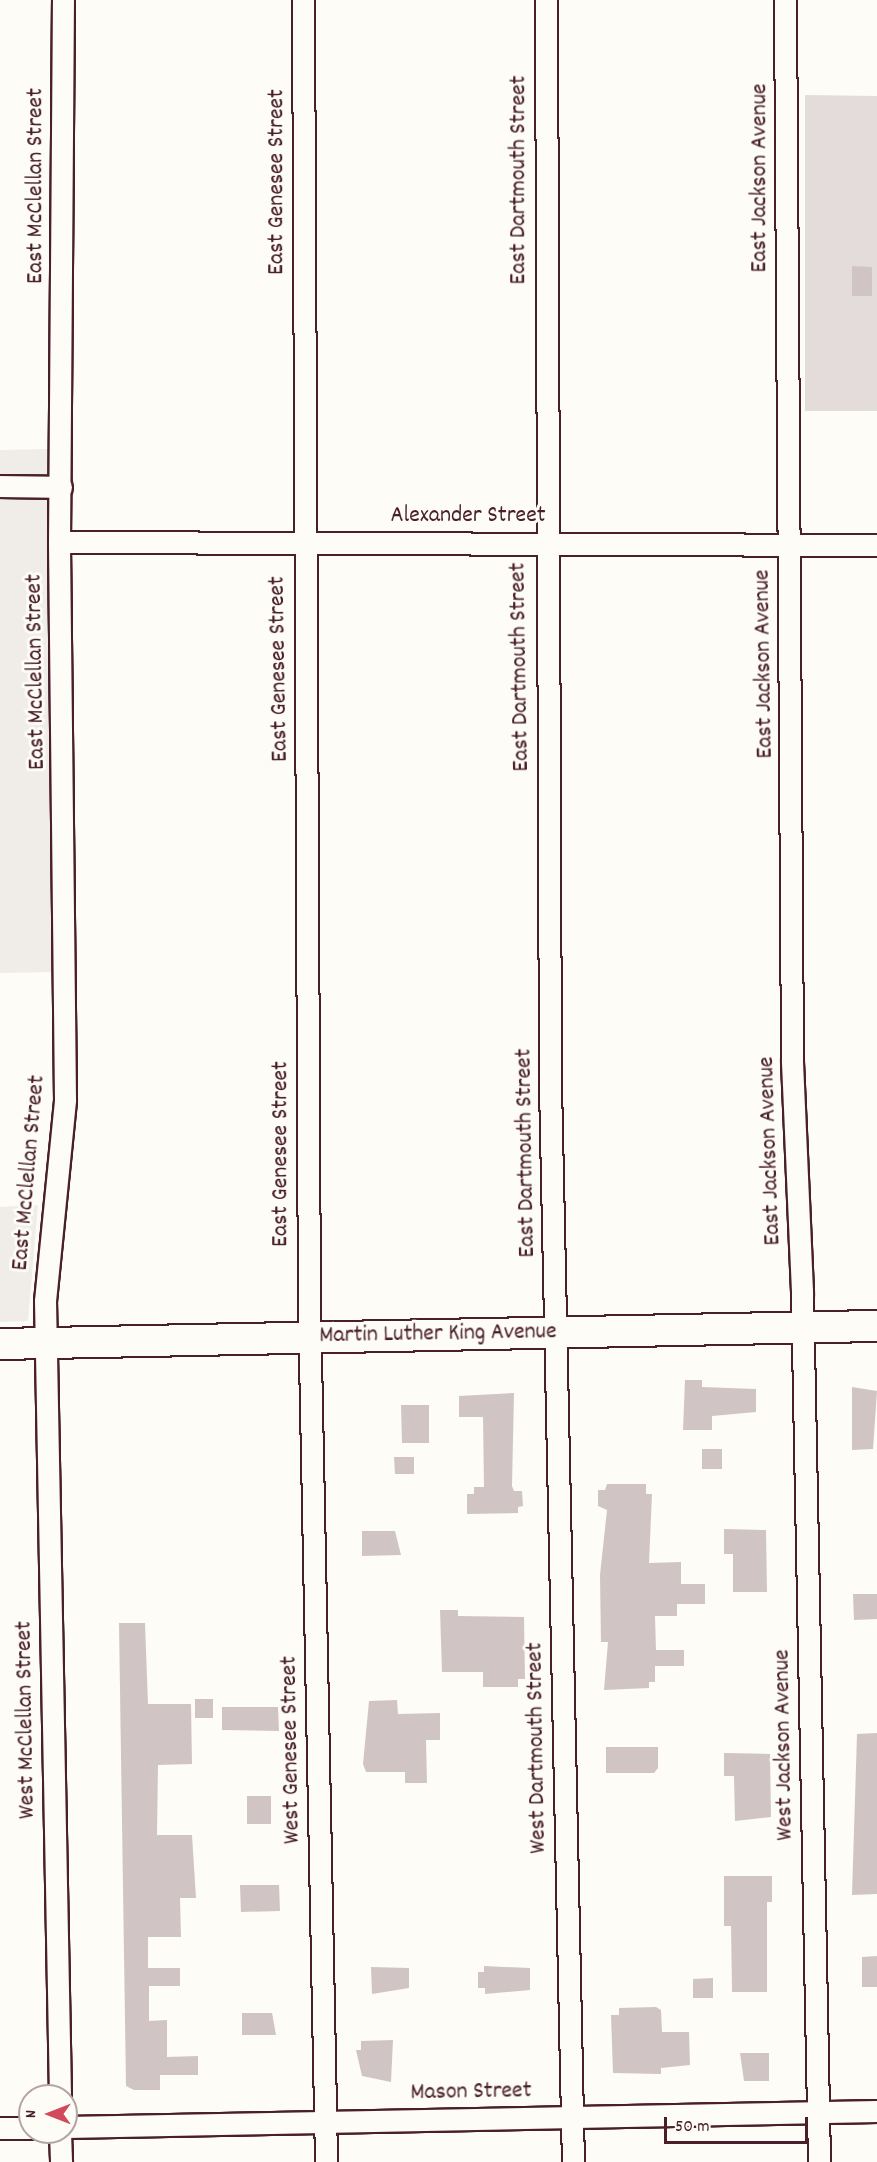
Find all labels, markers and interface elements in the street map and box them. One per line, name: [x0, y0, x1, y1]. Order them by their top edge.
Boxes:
street label: East Dartmouth Street: [506, 75, 534, 285]
street label: East Jackson Avenue: [747, 83, 775, 273]
street label: East McClellan Street: [23, 88, 51, 284]
street label: East Genesee Street: [264, 89, 292, 275]
street label: Alexander Street: [390, 503, 546, 531]
street label: East Dartmouth Street: [505, 562, 537, 772]
street label: East Jackson Avenue: [749, 569, 781, 759]
street label: East McClellan Street: [21, 574, 53, 770]
street label: East Genesee Street: [264, 576, 296, 762]
street label: East Dartmouth Street: [511, 1048, 543, 1258]
street label: East Jackson Avenue: [753, 1056, 789, 1246]
street label: East Genesee Street: [268, 1061, 296, 1247]
street label: East McClellan Street: [7, 1074, 53, 1272]
street label: Martin Luther King Avenue: [319, 1319, 557, 1351]
street label: West McClellan Street: [11, 1621, 43, 1819]
street label: West Dartmouth Street: [522, 1642, 554, 1854]
street label: West Jackson Avenue: [769, 1649, 801, 1841]
street label: West Genesee Street: [276, 1656, 308, 1844]
street label: Mason Street: [410, 2078, 532, 2108]
north arrow: [18, 2084, 78, 2144]
scale bar: [667, 2105, 811, 2143]
text: N: [20, 2110, 43, 2118]
text: 50 m: [675, 2115, 710, 2140]

